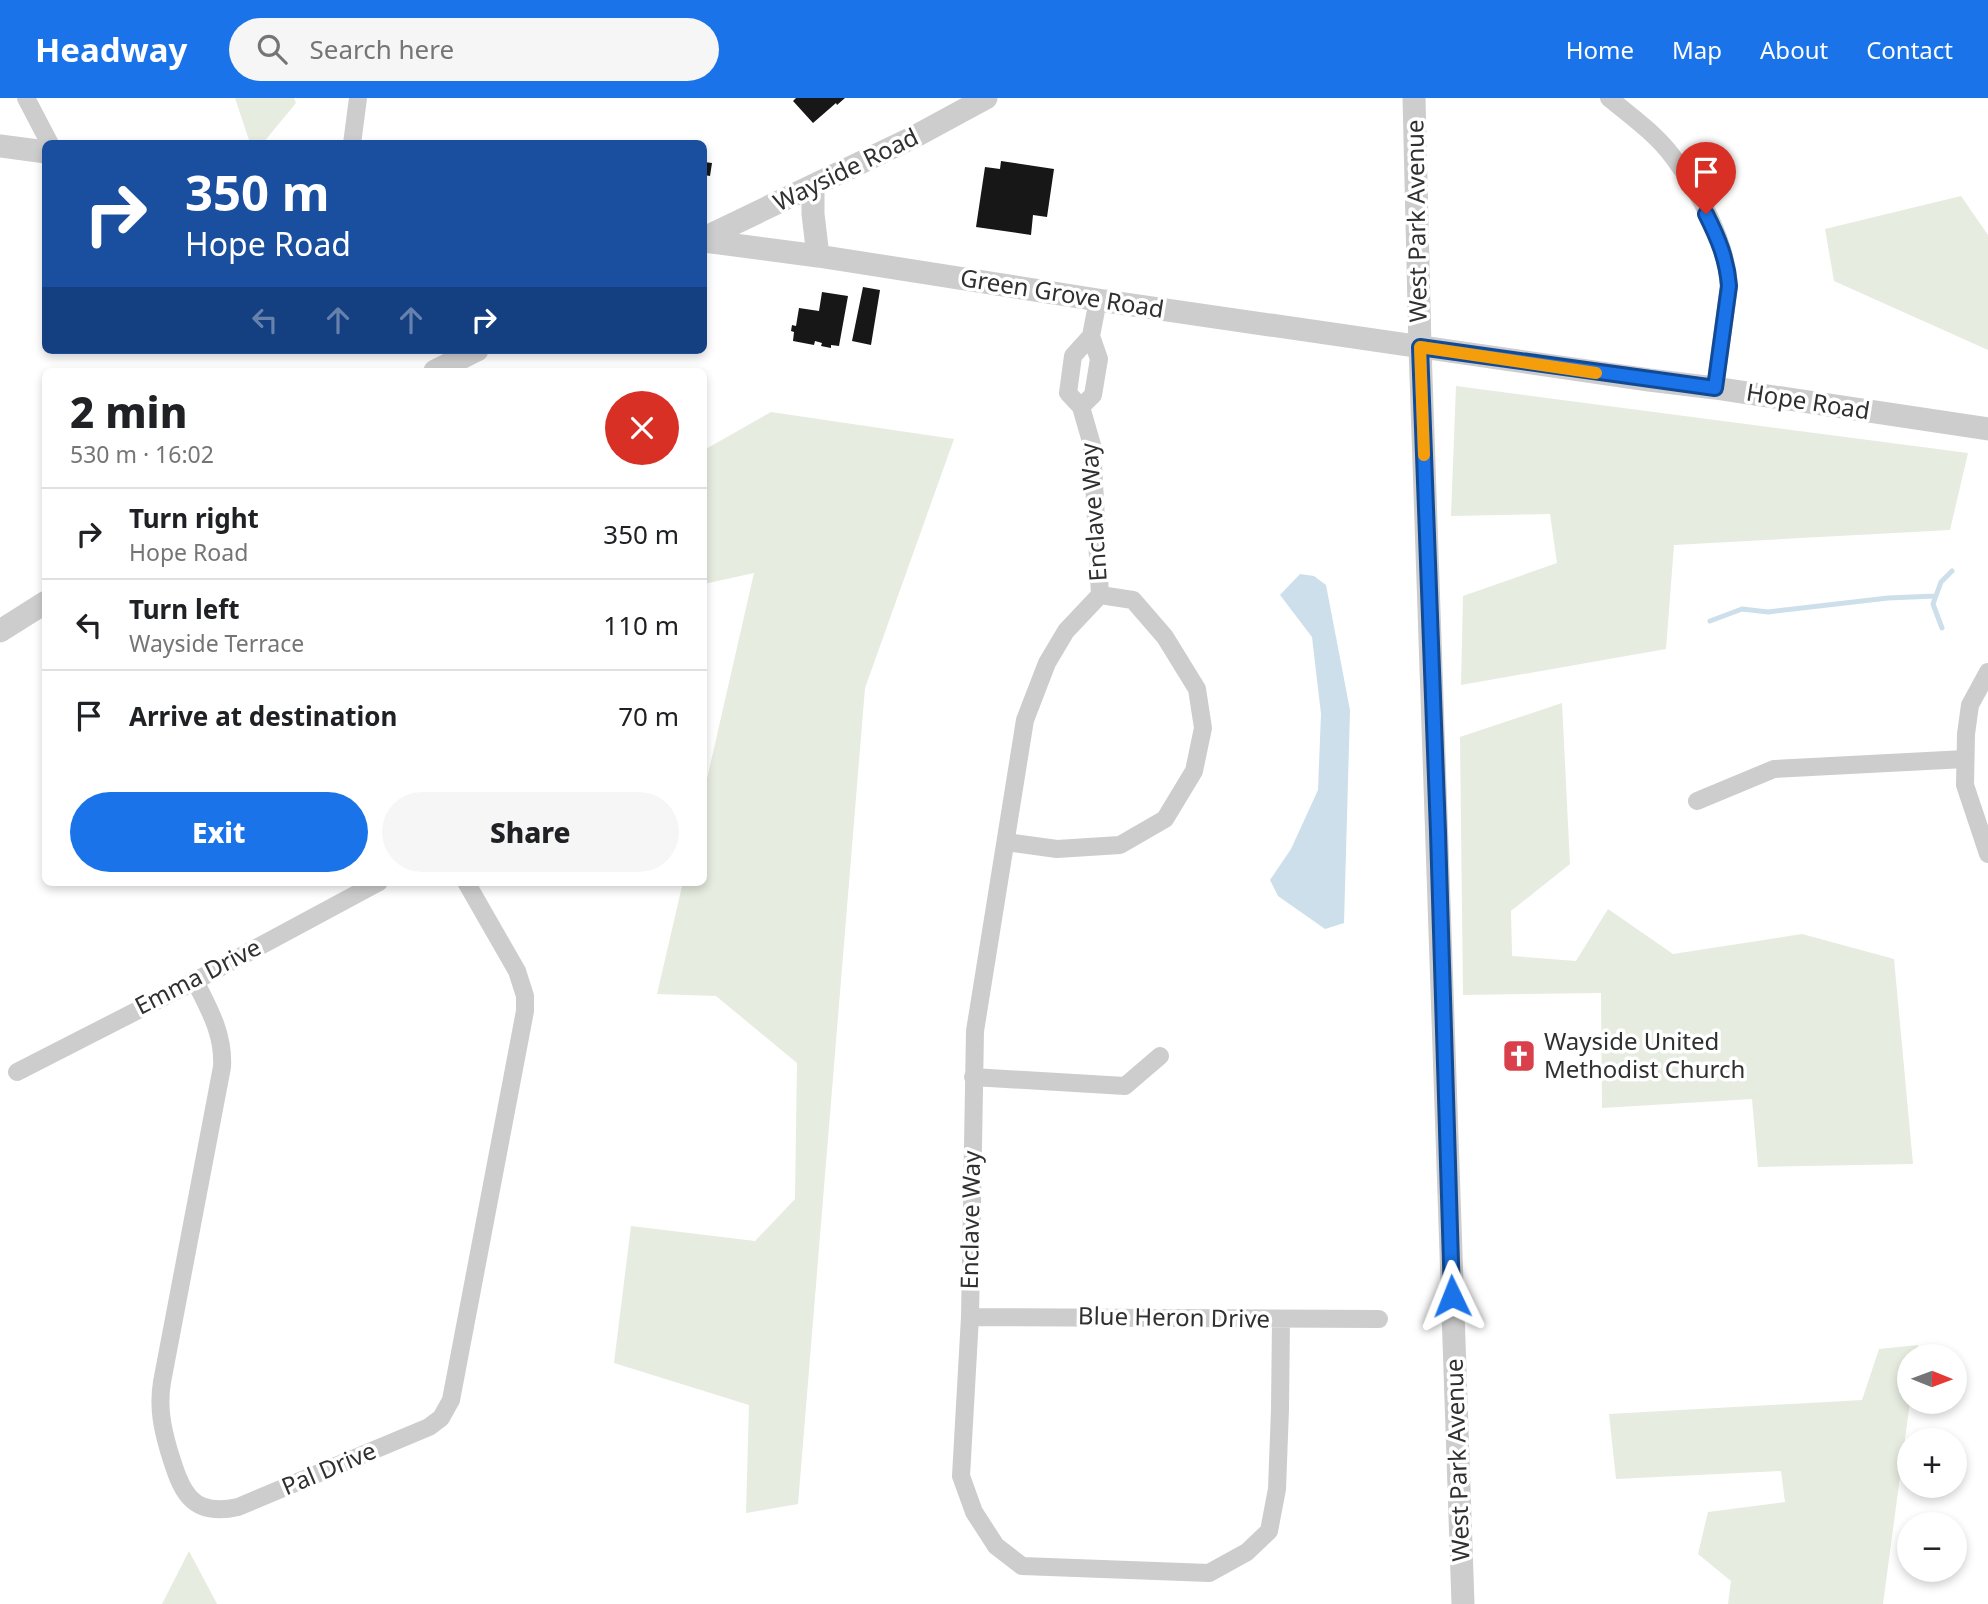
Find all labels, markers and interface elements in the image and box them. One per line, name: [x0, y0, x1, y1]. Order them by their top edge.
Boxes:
search box: [229, 18, 719, 81]
text: Headway: [35, 27, 187, 72]
icon: search: [253, 30, 291, 68]
text: Search here: [309, 31, 454, 67]
text: Home: [1566, 33, 1634, 66]
text: Map: [1672, 33, 1722, 66]
text: About: [1760, 33, 1828, 66]
text: Contact: [1866, 33, 1953, 66]
street label: Wayside Road: [767, 119, 923, 218]
street label: West Park Avenue: [1397, 119, 1434, 323]
pin: [1676, 142, 1736, 214]
icon: arrive: [1687, 153, 1725, 191]
text: 350 m: [185, 159, 330, 225]
icon: right: [70, 168, 161, 259]
text: Hope Road: [185, 222, 351, 265]
street label: Green Grove Road: [958, 260, 1166, 325]
icon: left: [246, 301, 284, 339]
icon: ahead: [319, 301, 357, 339]
icon: ahead: [392, 301, 430, 339]
icon: right: [465, 301, 503, 339]
street label: Hope Road: [1744, 374, 1872, 427]
text: 2 min: [70, 383, 187, 440]
button: close: [605, 391, 679, 465]
text: 530 m · 16:02: [70, 438, 214, 470]
street label: Enclave Way: [1071, 441, 1114, 583]
text: Turn right: [129, 500, 259, 536]
icon: right: [70, 515, 108, 553]
text: 350 m: [603, 516, 679, 552]
text: Hope Road: [129, 536, 248, 568]
text: Turn left: [129, 591, 240, 627]
icon: left: [70, 606, 108, 644]
text: 110 m: [603, 607, 679, 643]
text: Wayside Terrace: [129, 627, 304, 659]
icon: arrive: [70, 697, 108, 735]
text: Arrive at destination: [129, 698, 398, 734]
text: 70 m: [618, 698, 679, 734]
button: Exit: [70, 792, 368, 872]
button: Share: [382, 792, 679, 872]
street label: Emma Drive: [129, 930, 266, 1022]
place label: Wayside United Methodist Church: [1544, 1024, 1745, 1085]
church icon: Wayside United Methodist Church: [1500, 1037, 1538, 1075]
street label: Enclave Way: [952, 1150, 987, 1290]
position arrow: [1415, 1259, 1489, 1333]
street label: Blue Heron Drive: [1078, 1298, 1270, 1335]
north arrow: [1897, 1344, 1967, 1414]
map controls: [1897, 1344, 1967, 1582]
street label: West Park Avenue: [1436, 1358, 1477, 1562]
button: +: [1897, 1428, 1967, 1498]
street label: Pal Drive: [276, 1433, 381, 1502]
button: −: [1897, 1512, 1967, 1582]

